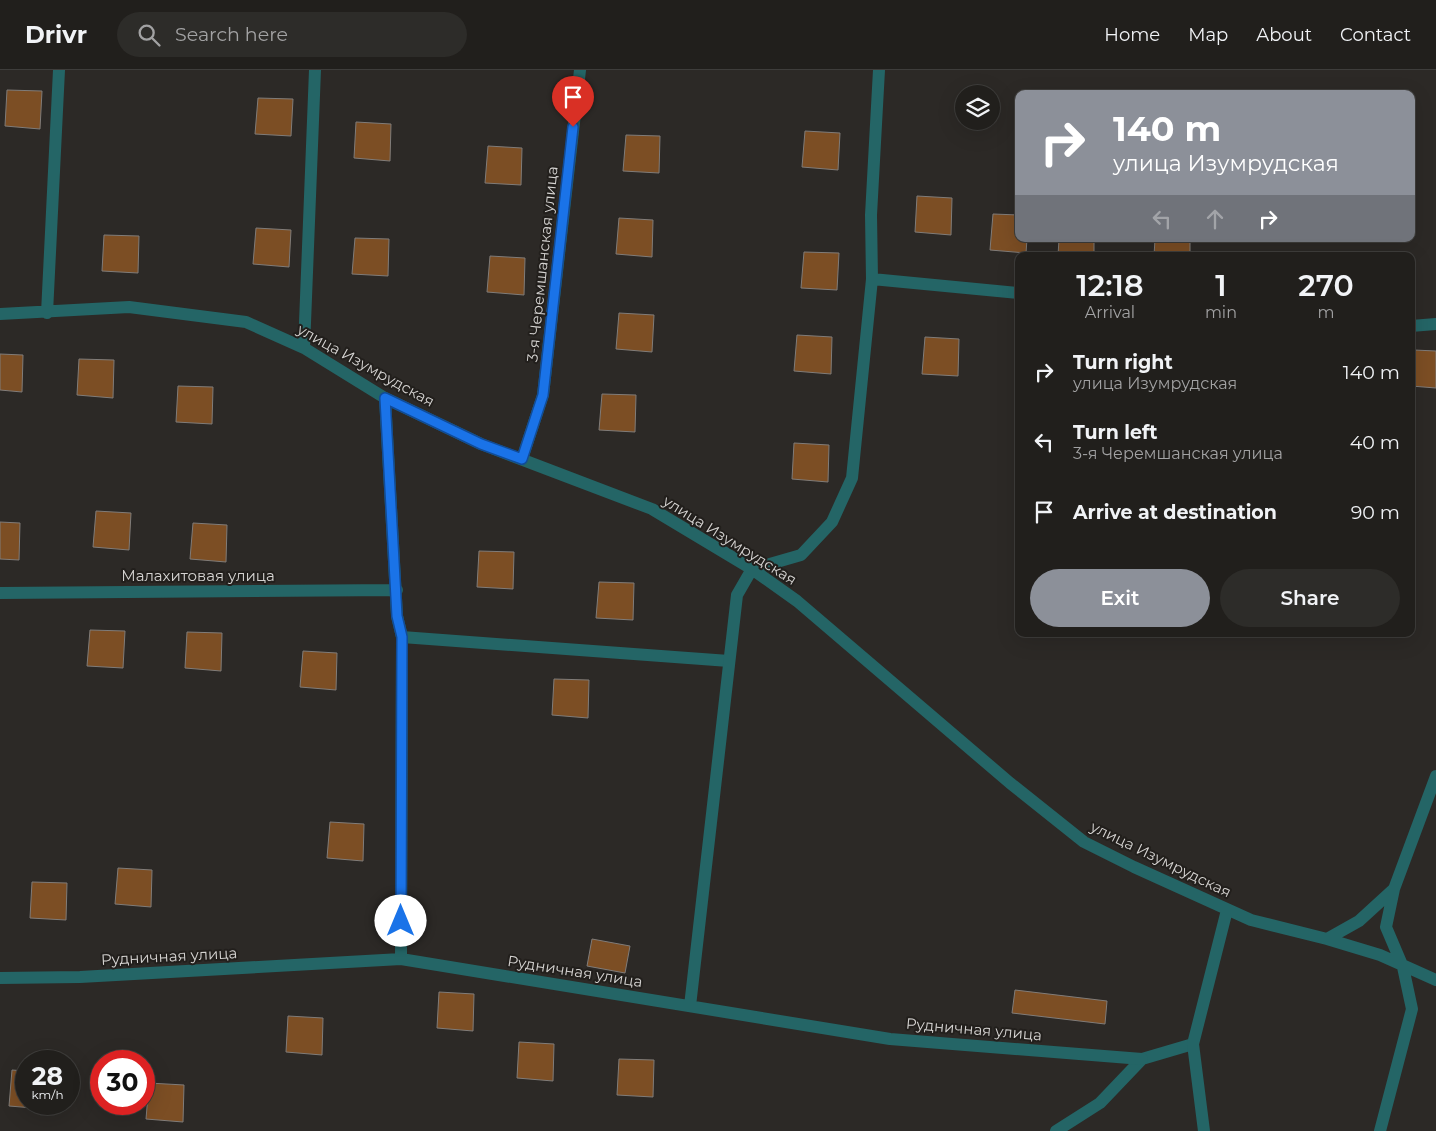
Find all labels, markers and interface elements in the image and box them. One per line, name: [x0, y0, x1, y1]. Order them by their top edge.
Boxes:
search box: [117, 12, 467, 57]
text: Drivr: [25, 20, 87, 49]
icon: search: [135, 21, 163, 49]
text: Search here: [175, 23, 288, 46]
text: Home: [1104, 24, 1160, 46]
text: Map: [1188, 24, 1228, 46]
text: About: [1256, 24, 1312, 46]
text: Contact: [1340, 24, 1411, 46]
pin: [552, 76, 594, 127]
icon: arrive: [559, 83, 587, 111]
map controls: [955, 85, 1000, 130]
button: layers: [955, 85, 1000, 130]
text: 140 m: [1113, 107, 1221, 150]
icon: right: [1030, 110, 1095, 175]
text: улица Изумрудская: [1113, 150, 1339, 177]
street label: 3-я Черемшанская улица: [522, 165, 562, 363]
icon: left: [1148, 205, 1176, 233]
icon: ahead: [1201, 205, 1229, 233]
icon: right: [1254, 205, 1282, 233]
text: 12:18: [1076, 267, 1144, 304]
text: 1: [1215, 267, 1227, 304]
text: 270: [1298, 267, 1354, 304]
text: Arrival: [1085, 303, 1135, 322]
text: min: [1205, 303, 1237, 322]
text: m: [1318, 303, 1334, 322]
street label: улица Изумрудская: [293, 319, 438, 411]
text: Turn right: [1073, 351, 1173, 374]
icon: right: [1030, 358, 1058, 386]
text: 140 m: [1343, 361, 1400, 384]
text: улица Изумрудская: [1073, 374, 1237, 393]
text: Turn left: [1073, 421, 1158, 444]
icon: left: [1030, 428, 1058, 456]
text: 40 m: [1350, 431, 1400, 454]
text: 3-я Черемшанская улица: [1073, 444, 1283, 463]
street label: улица Изумрудская: [659, 491, 800, 589]
icon: arrive: [1030, 498, 1058, 526]
text: Arrive at destination: [1073, 501, 1277, 524]
text: 90 m: [1351, 501, 1400, 524]
street label: Малахитовая улица: [121, 566, 275, 585]
button: Exit: [1030, 569, 1210, 627]
button: Share: [1220, 569, 1400, 627]
street label: улица Изумрудская: [1087, 816, 1234, 901]
position arrow: [374, 894, 426, 946]
street label: Рудничная улица: [100, 943, 238, 969]
street label: Рудничная улица: [506, 951, 644, 991]
street label: Рудничная улица: [905, 1014, 1043, 1044]
speed limit sign: 30: [90, 1050, 155, 1115]
text: 28: [32, 1061, 63, 1091]
text: km/h: [31, 1087, 64, 1102]

